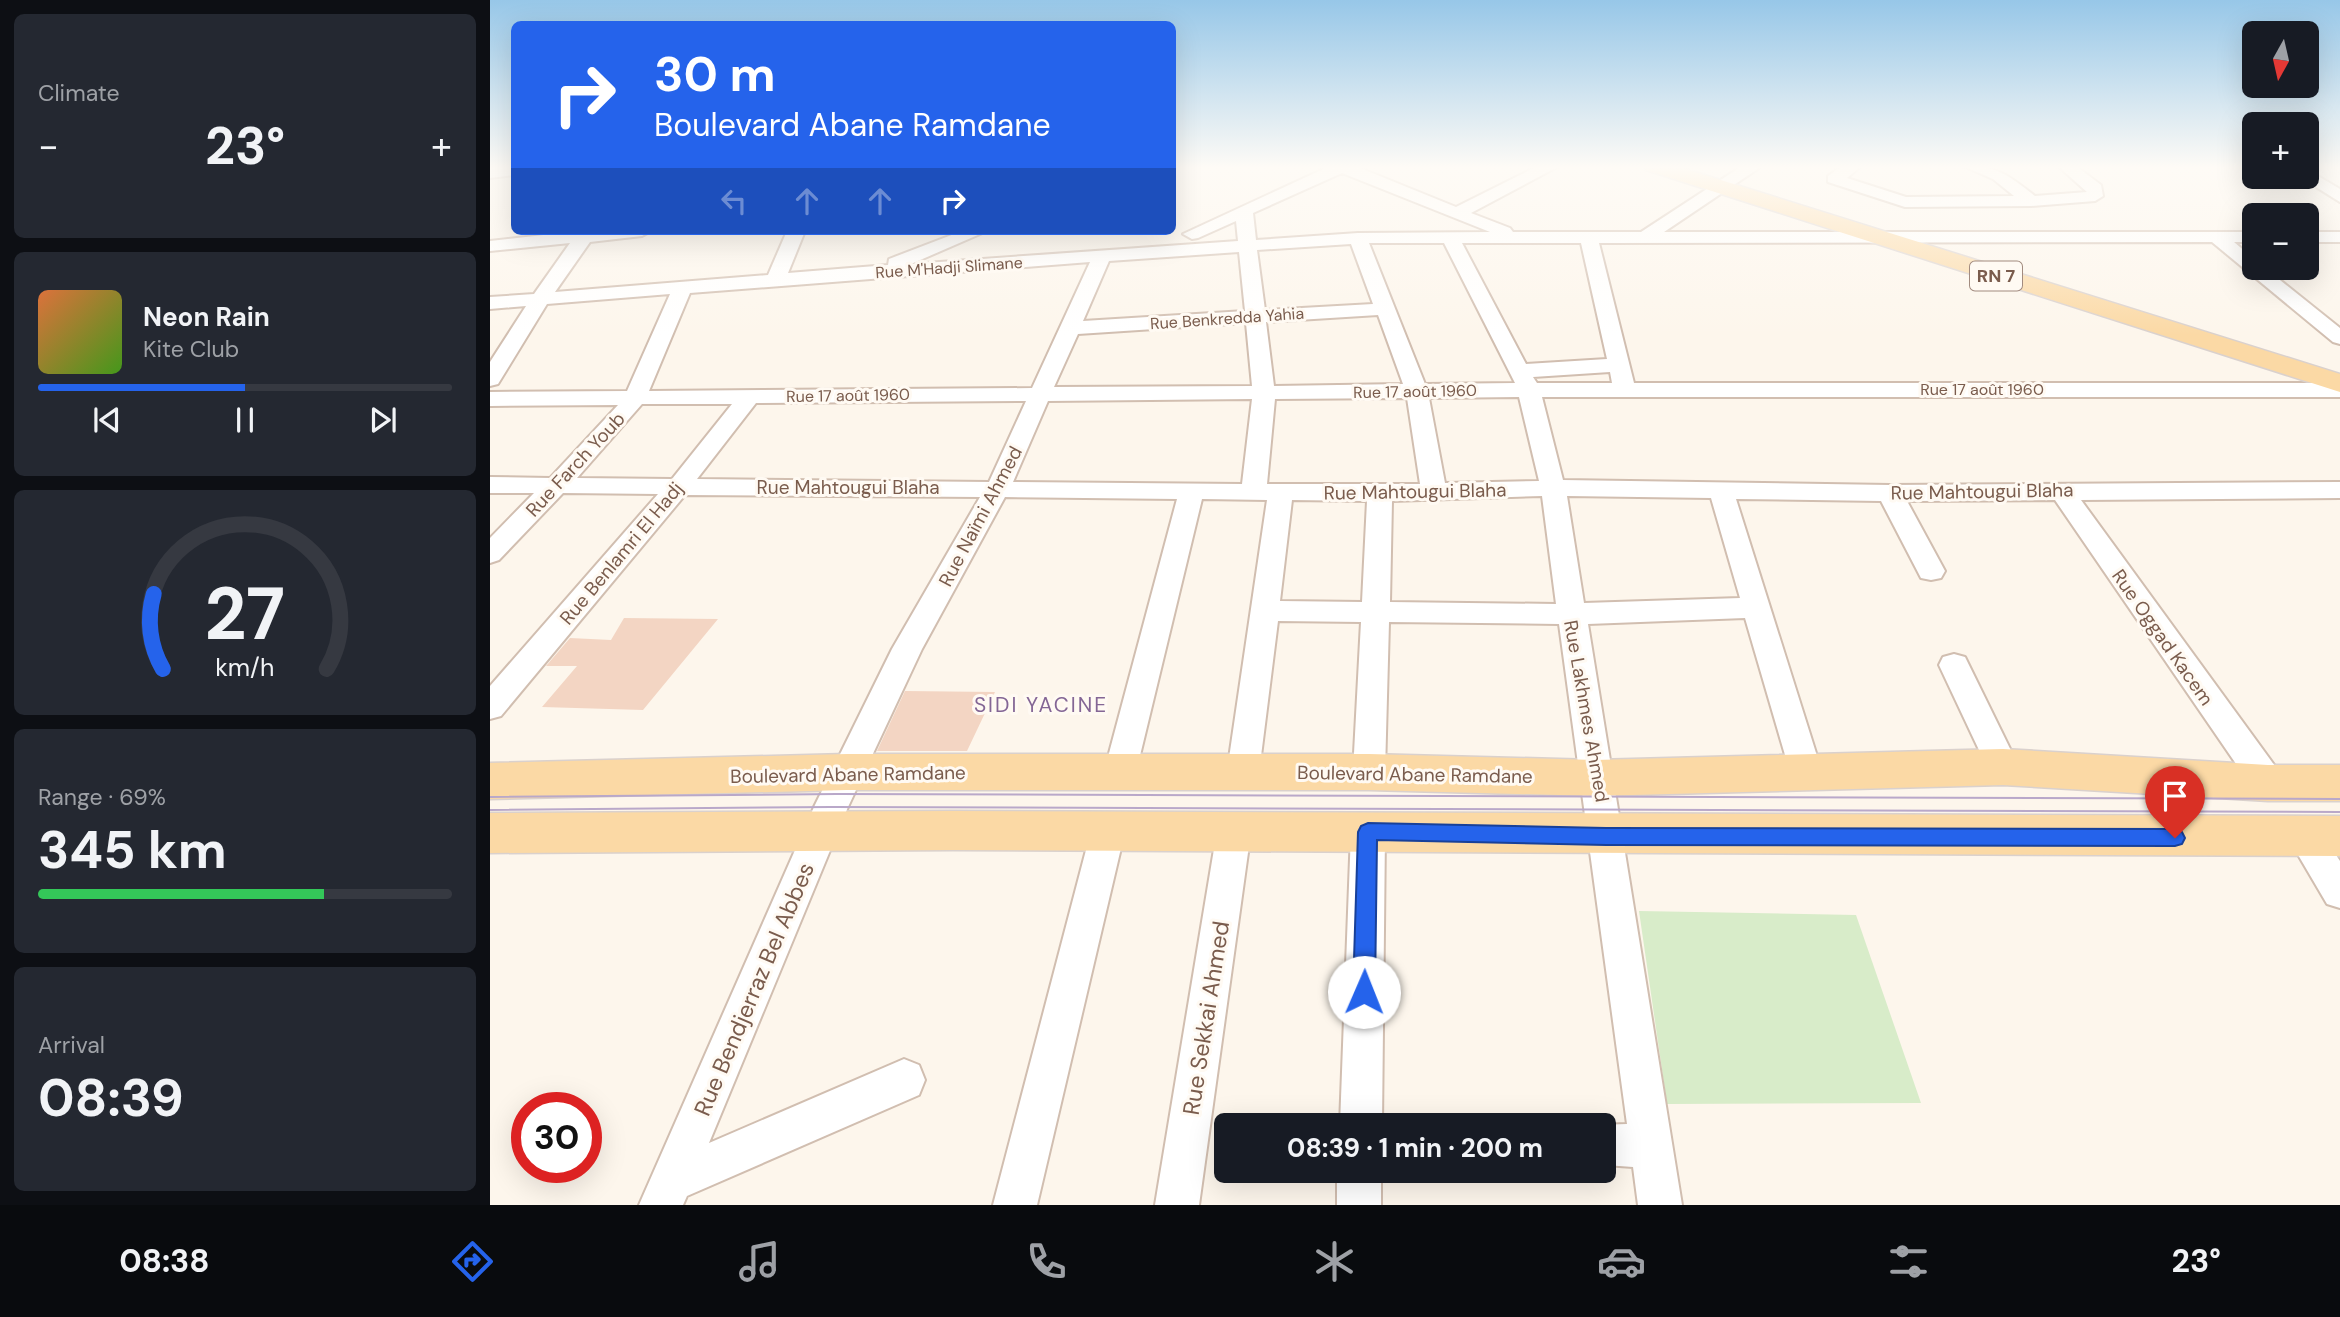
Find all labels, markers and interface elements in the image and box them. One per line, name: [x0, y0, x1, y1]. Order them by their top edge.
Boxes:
north arrow: [2242, 21, 2319, 98]
map controls: [2242, 21, 2319, 280]
text: 30 m: [654, 42, 776, 106]
icon: right: [539, 49, 630, 140]
text: Climate: [38, 78, 120, 108]
text: Boulevard Abane Ramdane: [654, 104, 1051, 146]
text: 23°: [205, 112, 285, 180]
button: +: [2242, 112, 2319, 189]
text: −: [38, 121, 59, 171]
text: +: [431, 121, 452, 171]
icon: left: [715, 182, 753, 220]
icon: ahead: [788, 182, 826, 220]
icon: ahead: [861, 182, 899, 220]
icon: right: [934, 182, 972, 220]
button: −: [2242, 203, 2319, 280]
street label: Rue M'Hadji Slimane: [875, 252, 1023, 283]
road number: RN 7: [1970, 262, 2022, 290]
text: Neon Rain: [143, 300, 270, 334]
street label: Rue Benkredda Yahia: [1149, 303, 1305, 334]
text: Kite Club: [143, 334, 239, 364]
street label: Rue 17 août 1960: [1920, 379, 2044, 400]
street label: Rue 17 août 1960: [1353, 380, 1477, 403]
street label: Rue 17 août 1960: [786, 384, 910, 407]
icon: previous: [88, 401, 126, 439]
icon: pause: [226, 401, 264, 439]
icon: next: [364, 401, 402, 439]
street label: Rue Farch Youb: [520, 407, 630, 522]
street label: Rue Naïmi Ahmed: [933, 442, 1028, 591]
street label: Rue Mahtougui Blaha: [757, 475, 940, 500]
street label: Rue Benlamri El Hadj: [554, 477, 689, 630]
street label: Rue Mahtougui Blaha: [1323, 477, 1507, 506]
street label: Rue Mahtougui Blaha: [1890, 477, 2074, 506]
street label: Rue Oggad Kacem: [2106, 564, 2219, 710]
text: 27: [205, 567, 285, 662]
street label: Rue Lakhmes Ahmed: [1558, 618, 1615, 804]
text: km/h: [215, 650, 275, 683]
district label: SIDI YACINE: [974, 691, 1108, 719]
street label: Boulevard Abane Ramdane: [730, 760, 966, 789]
street label: Boulevard Abane Ramdane: [1297, 760, 1533, 789]
pin: [2145, 766, 2205, 838]
icon: arrive: [2156, 777, 2194, 815]
text: Range · 69%: [38, 782, 166, 812]
text: 345 km: [38, 816, 227, 884]
street label: Rue Bendjerraz Bel Abbes: [687, 858, 821, 1120]
street label: Rue Sekkai Ahmed: [1176, 919, 1236, 1117]
position arrow: [1327, 955, 1401, 1029]
text: Arrival: [38, 1030, 105, 1060]
text: 08:39: [38, 1064, 184, 1132]
speed limit sign: 30: [511, 1092, 602, 1183]
text: 08:39 · 1 min · 200 m: [1287, 1131, 1543, 1165]
icon: directions: [448, 1237, 497, 1286]
icon: music: [735, 1237, 784, 1286]
icon: phone: [1022, 1237, 1071, 1286]
icon: climate: [1310, 1237, 1359, 1286]
icon: car: [1597, 1237, 1646, 1286]
icon: filters: [1884, 1237, 1933, 1286]
text: 08:38: [119, 1240, 210, 1282]
text: 23°: [2171, 1240, 2221, 1282]

